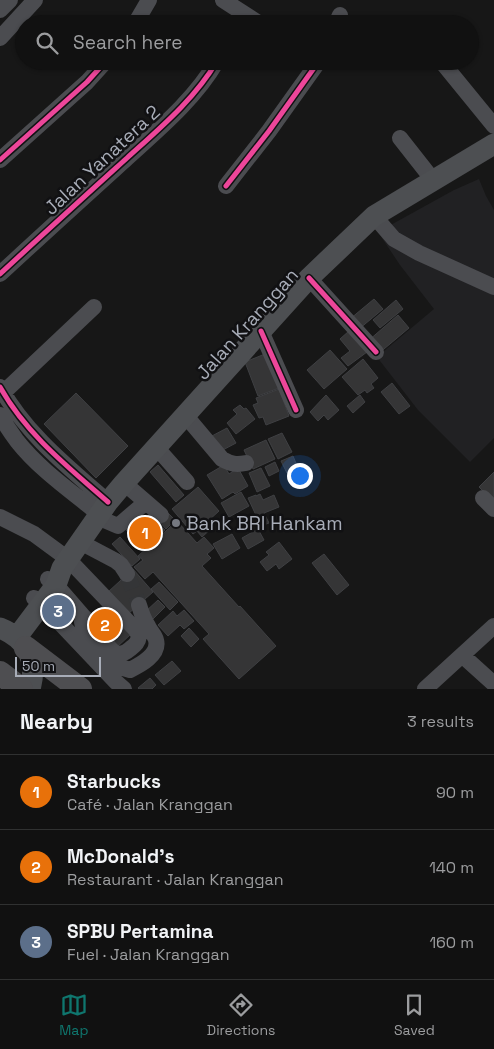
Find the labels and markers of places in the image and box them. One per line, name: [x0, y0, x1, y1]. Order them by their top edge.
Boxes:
place label: Bank BRI Hankam: [186, 511, 343, 536]
pin: 1: [129, 514, 161, 552]
marker: Bank BRI Hankam: [170, 517, 182, 529]
pin: 3: [42, 592, 74, 630]
pin: 2: [89, 606, 121, 644]

